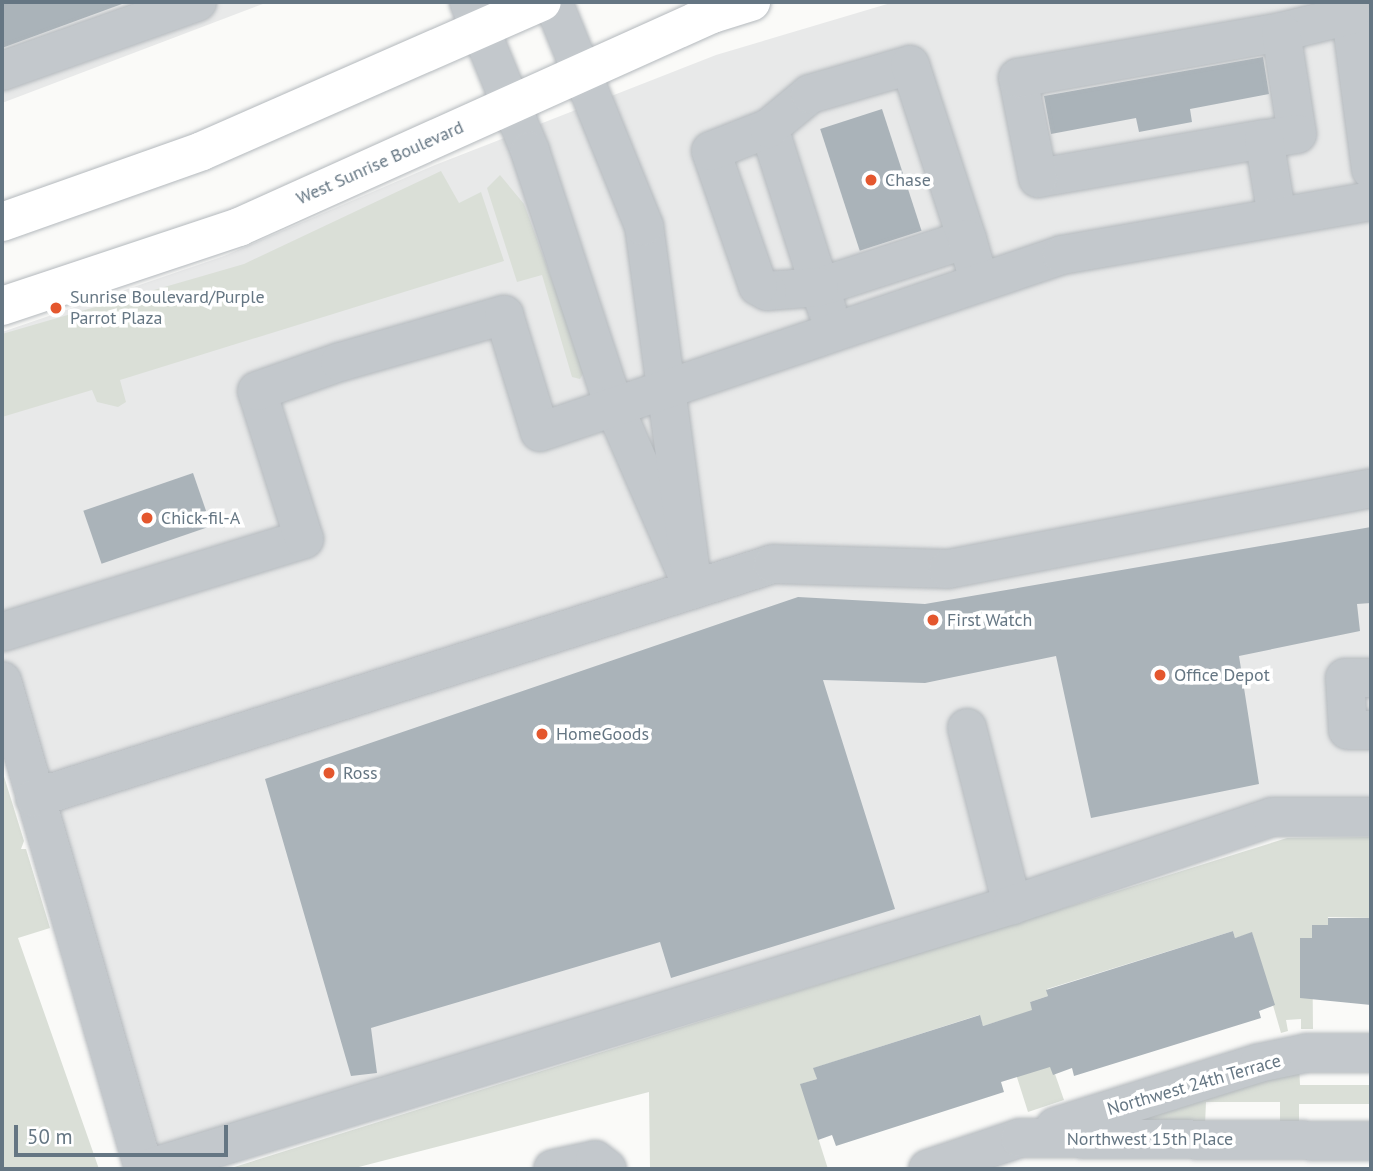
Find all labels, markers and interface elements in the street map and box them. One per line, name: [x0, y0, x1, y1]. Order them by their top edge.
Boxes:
street label: West Sunrise Boulevard: [293, 116, 467, 210]
place label: Chase: [885, 169, 931, 191]
marker: Chase: [863, 172, 879, 188]
place label: Sunrise Boulevard/Purple Parrot Plaza: [70, 287, 265, 330]
marker: Sunrise Boulevard/Purple Parrot Plaza: [48, 300, 64, 316]
place label: Chick-fil-A: [161, 507, 240, 529]
marker: Chick-fil-A: [139, 510, 155, 526]
place label: First Watch: [947, 609, 1033, 631]
marker: First Watch: [925, 612, 941, 628]
place label: Office Depot: [1174, 664, 1270, 686]
marker: Office Depot: [1152, 667, 1168, 683]
place label: HomeGoods: [556, 723, 649, 745]
marker: HomeGoods: [534, 726, 550, 742]
place label: Ross: [343, 762, 378, 784]
marker: Ross: [321, 765, 337, 781]
street label: Northwest 24th Terrace: [1104, 1050, 1284, 1120]
scale bar: [18, 1112, 231, 1156]
text: 50 m: [27, 1123, 73, 1150]
street label: Northwest 15th Place: [1067, 1128, 1233, 1150]

